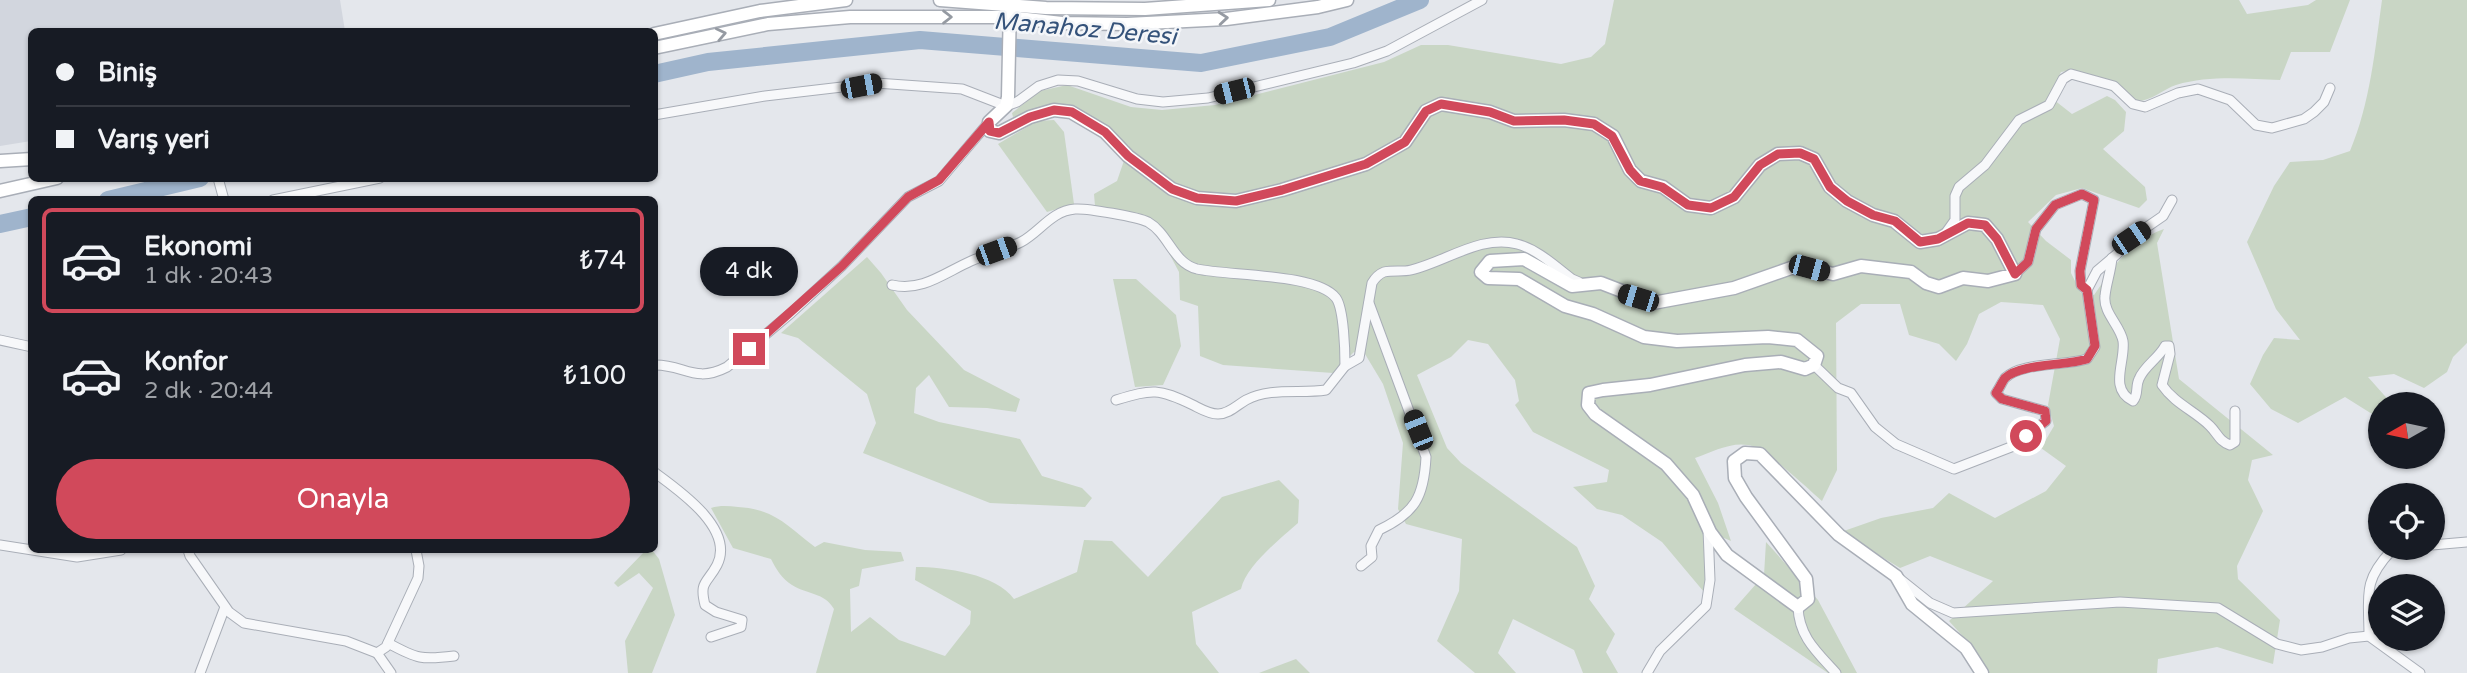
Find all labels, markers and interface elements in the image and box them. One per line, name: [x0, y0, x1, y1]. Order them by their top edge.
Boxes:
water label: Manahoz Deresi: [992, 7, 1181, 52]
one-way arrow: [943, 9, 953, 25]
one-way arrow: [1218, 11, 1229, 26]
one-way arrow: [715, 27, 727, 42]
text: Biniş: [98, 57, 157, 88]
car: [839, 72, 884, 100]
car: [1212, 76, 1257, 106]
text: Varış yeri: [98, 124, 210, 155]
car: [2108, 218, 2155, 258]
icon: car: [60, 229, 123, 292]
text: Ekonomi: [144, 231, 252, 262]
car: [973, 234, 1020, 268]
text: ₺74: [580, 245, 626, 276]
callout: 4 dk: [700, 247, 798, 296]
car: [1786, 252, 1833, 284]
text: 4 dk: [725, 257, 773, 285]
text: 1 dk · 20:43: [144, 262, 273, 290]
car: [1615, 282, 1662, 314]
route end: [733, 333, 765, 365]
icon: car: [60, 344, 123, 407]
text: Konfor: [144, 346, 228, 377]
text: ₺100: [563, 360, 626, 391]
text: 2 dk · 20:44: [144, 377, 273, 405]
north arrow: [2368, 392, 2445, 469]
map controls: [2368, 392, 2445, 651]
car: [1401, 407, 1436, 453]
route start: [2010, 420, 2042, 452]
button: Onayla: [56, 459, 630, 539]
button: locate: [2368, 483, 2445, 560]
button: layers: [2368, 574, 2445, 651]

